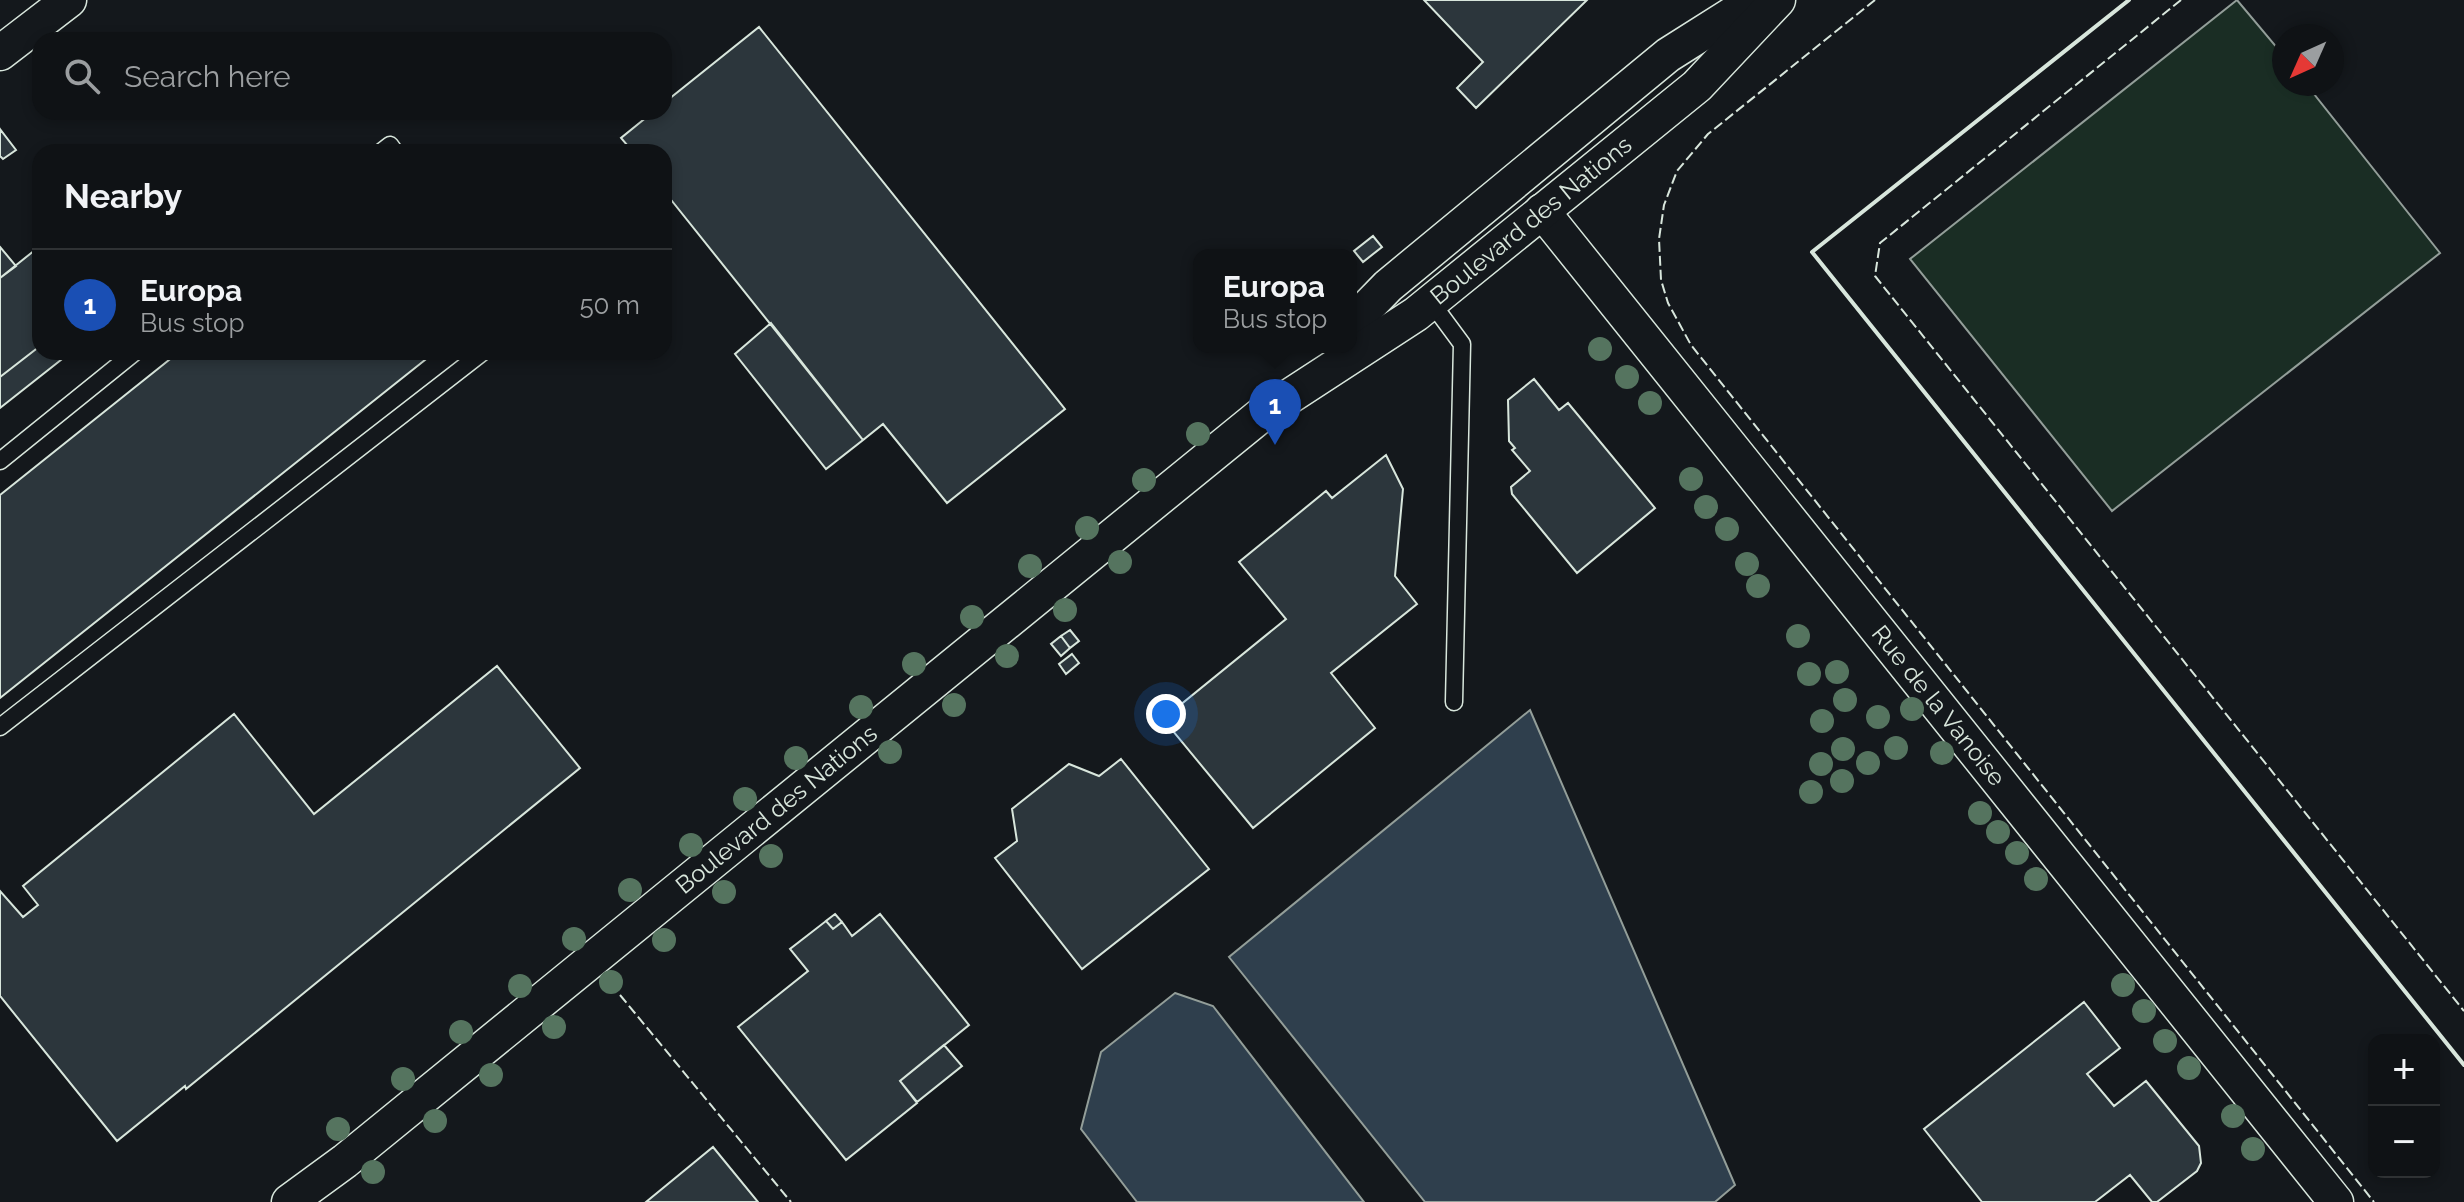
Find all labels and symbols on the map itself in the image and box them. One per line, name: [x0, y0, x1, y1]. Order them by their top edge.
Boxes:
north arrow: [2272, 24, 2344, 96]
street label: Boulevard des Nations: [1424, 130, 1637, 310]
pin: 1: [1249, 379, 1301, 445]
street label: Rue de la Vanoise: [1866, 619, 2012, 792]
your location: [1146, 694, 1186, 734]
street label: Boulevard des Nations: [670, 719, 883, 900]

